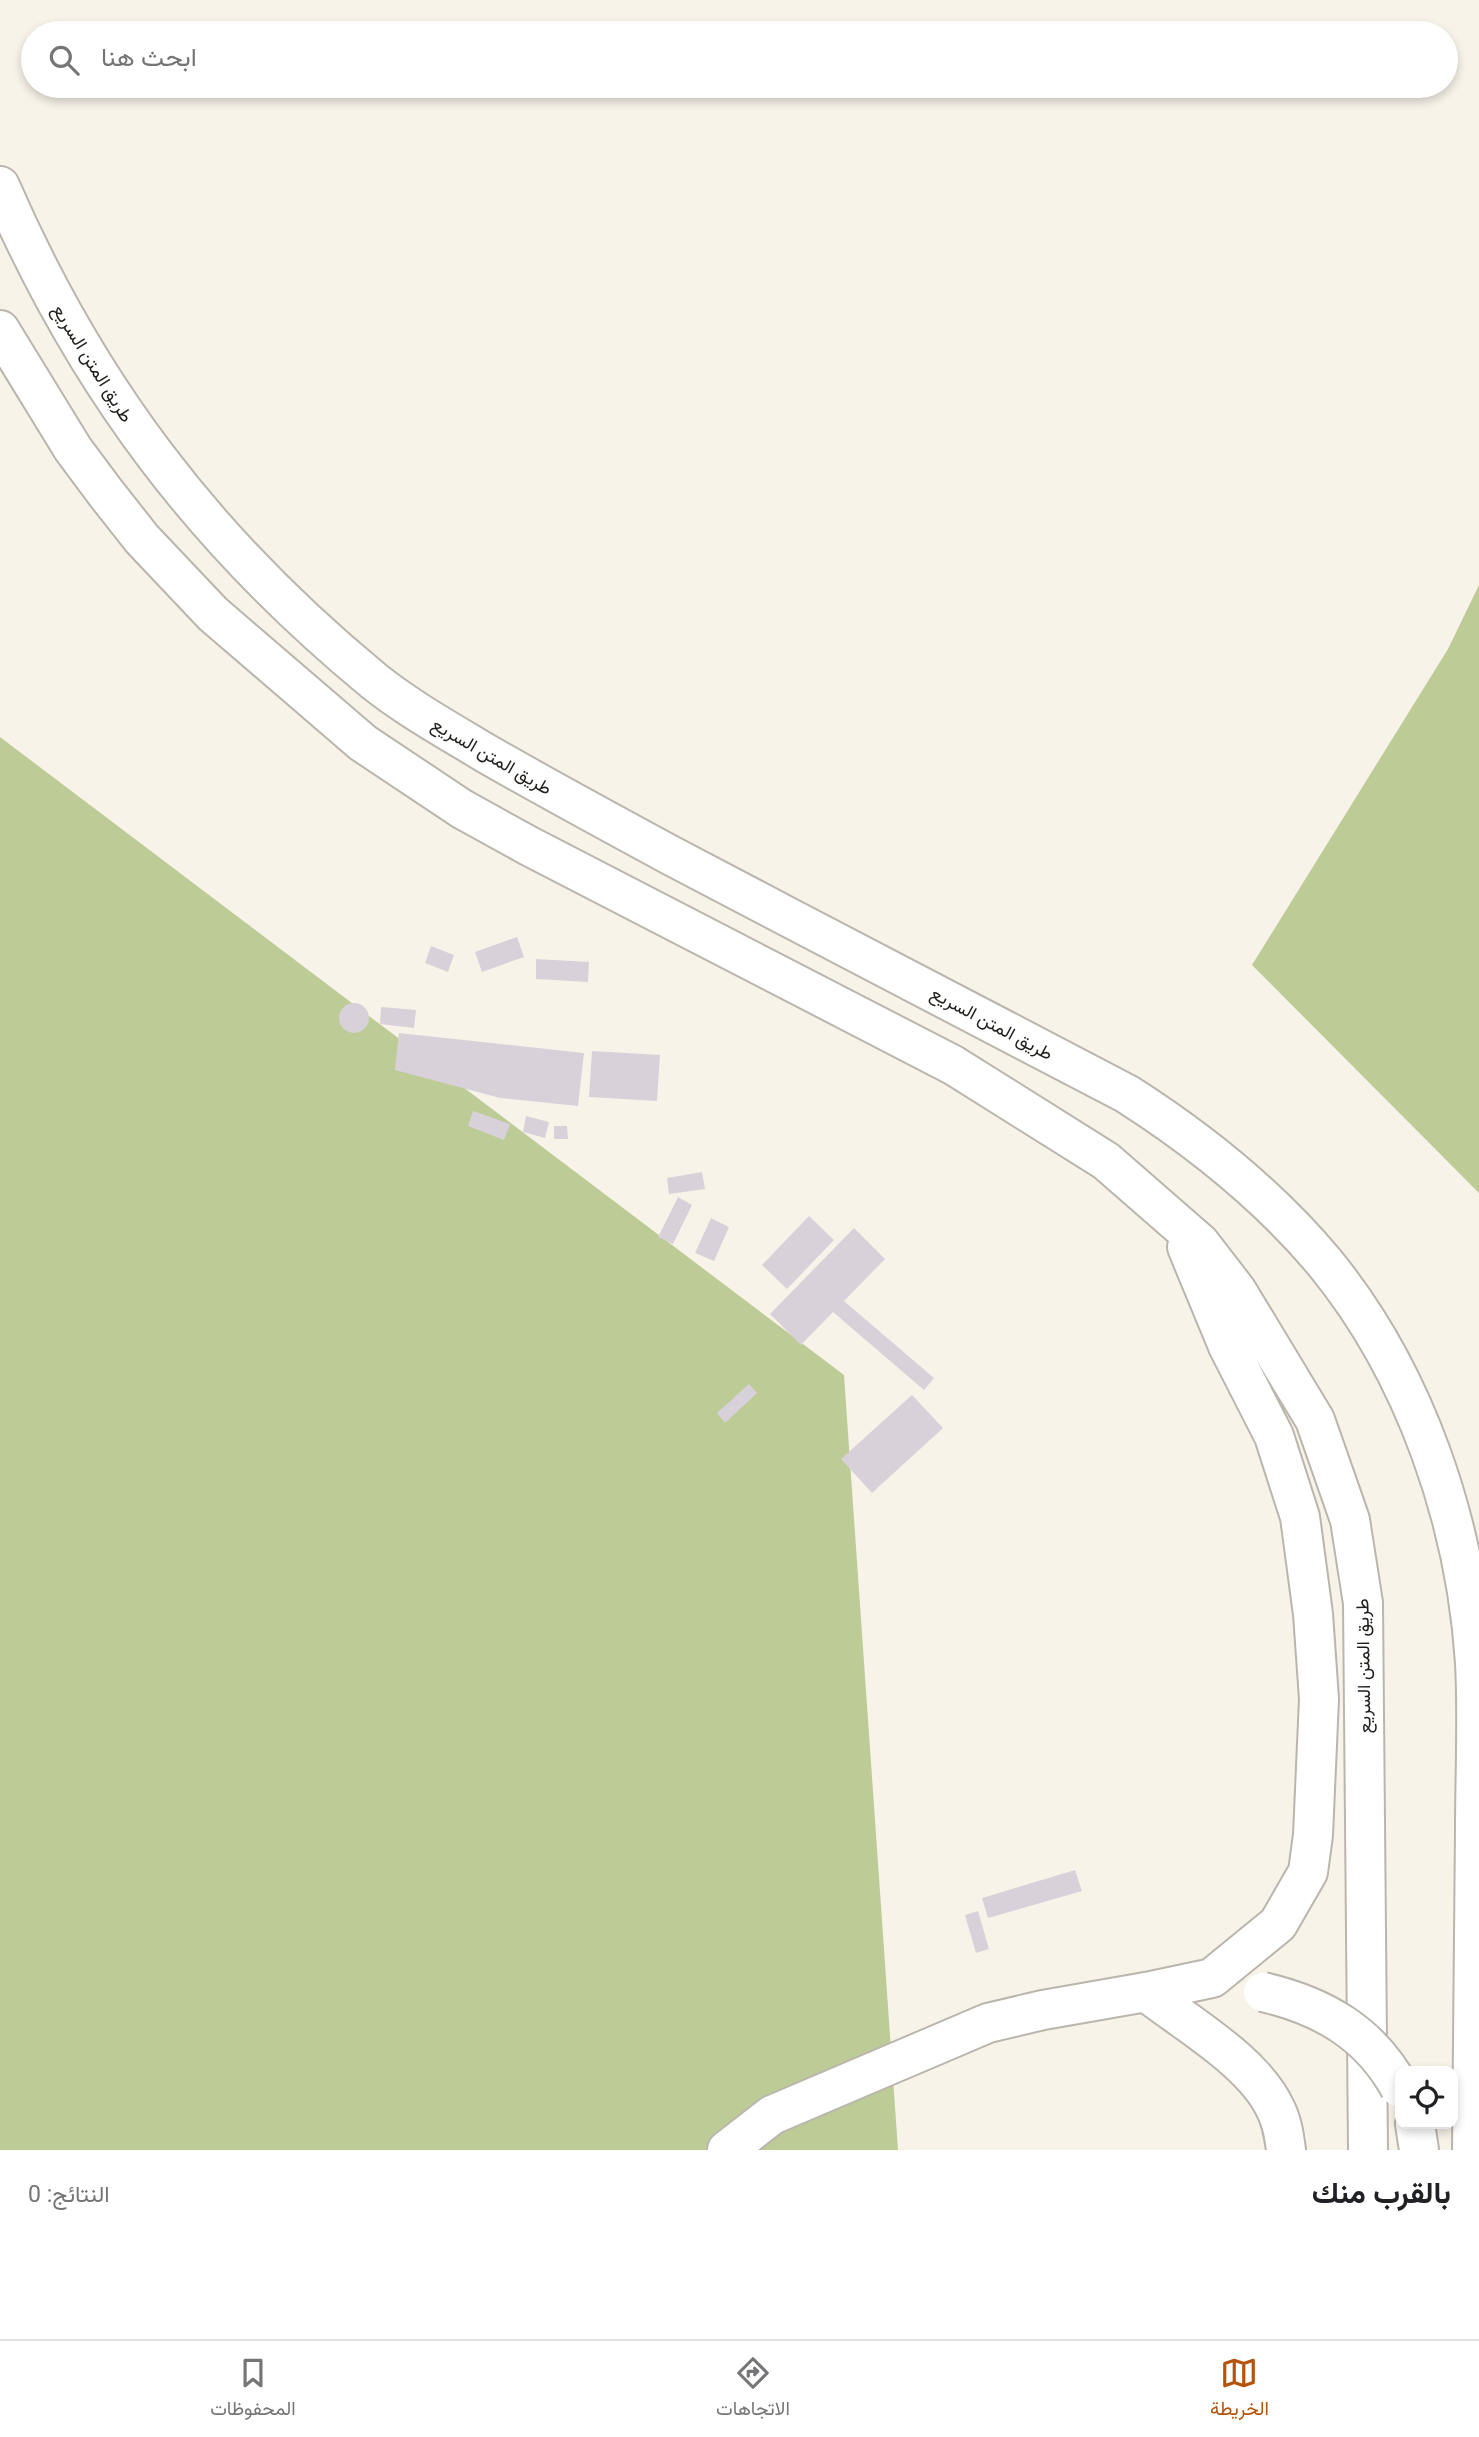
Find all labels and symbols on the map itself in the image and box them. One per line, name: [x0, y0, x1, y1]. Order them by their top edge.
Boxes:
street label: طريق المتن السريع: [47, 300, 138, 427]
street label: طريق المتن السريع: [427, 713, 556, 801]
street label: طريق المتن السريع: [926, 982, 1057, 1066]
street label: طريق المتن السريع: [1351, 1598, 1377, 1734]

